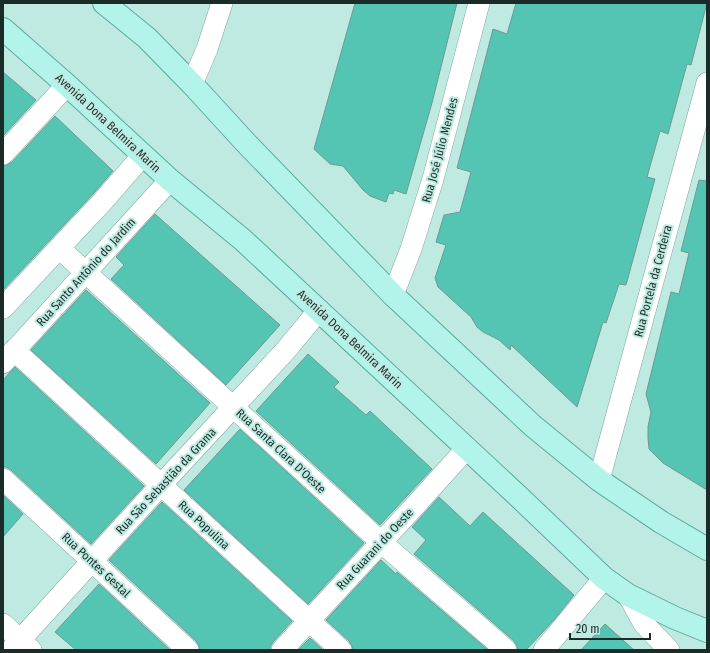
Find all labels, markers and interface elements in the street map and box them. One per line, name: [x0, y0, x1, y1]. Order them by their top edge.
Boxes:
street label: Avenida Dona Belmira Marin: [53, 71, 163, 175]
street label: Rua José Júlio Mendes: [419, 96, 461, 204]
street label: Rua Santo Antônio do Jardim: [34, 215, 138, 329]
street label: Rua Portela da Cerdeira: [631, 223, 675, 338]
street label: Avenida Dona Belmira Marin: [295, 287, 405, 391]
street label: Rua Santa Clara D'Oeste: [233, 406, 329, 496]
street label: Rua São Sebastião da Grama: [113, 425, 219, 537]
street label: Rua Populina: [176, 498, 233, 552]
street label: Rua Guarani do Oeste: [334, 505, 416, 593]
street label: Rua Pontes Gestal: [59, 530, 133, 600]
scale bar: [570, 615, 650, 641]
text: 20 m: [576, 622, 600, 636]

